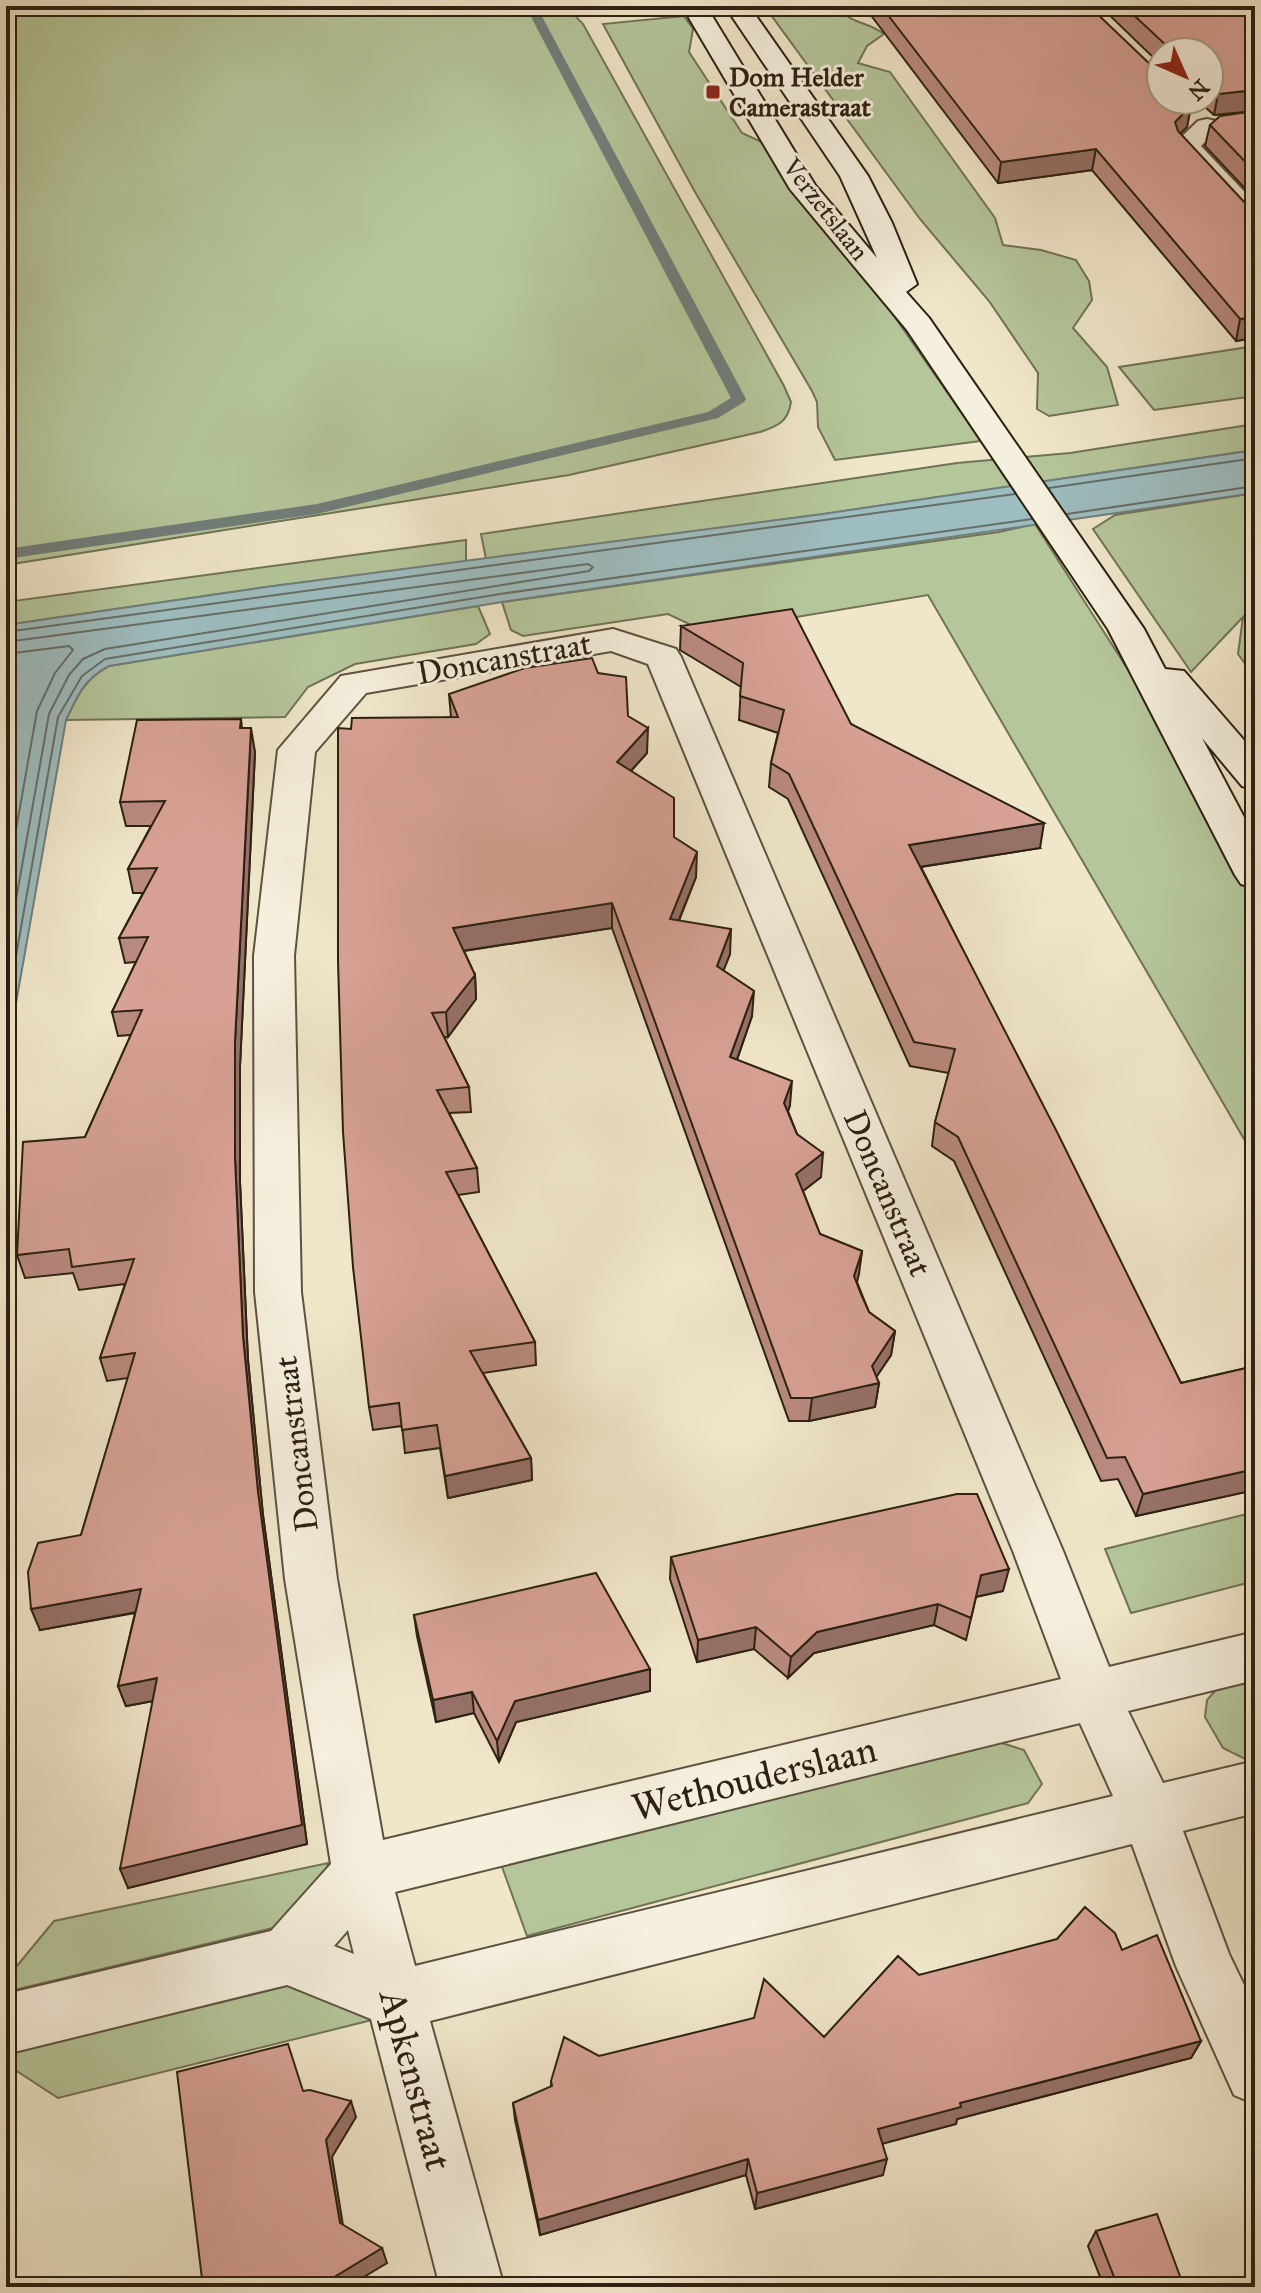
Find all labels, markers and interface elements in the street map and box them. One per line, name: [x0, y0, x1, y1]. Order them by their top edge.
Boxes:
north arrow: [1145, 36, 1225, 116]
place label: Dom Helder Camerastraat: [729, 61, 871, 123]
text: N: [1182, 74, 1215, 106]
marker: Dom Helder Camerastraat: [704, 83, 722, 101]
street label: Verzetslaan: [775, 151, 876, 267]
street label: Doncanstraat: [414, 624, 594, 693]
street label: Doncanstraat: [835, 1104, 940, 1282]
street label: Doncanstraat: [266, 1354, 327, 1534]
street label: Wethouderslaan: [627, 1725, 881, 1831]
street label: Apkenstraat: [369, 1983, 462, 2175]

